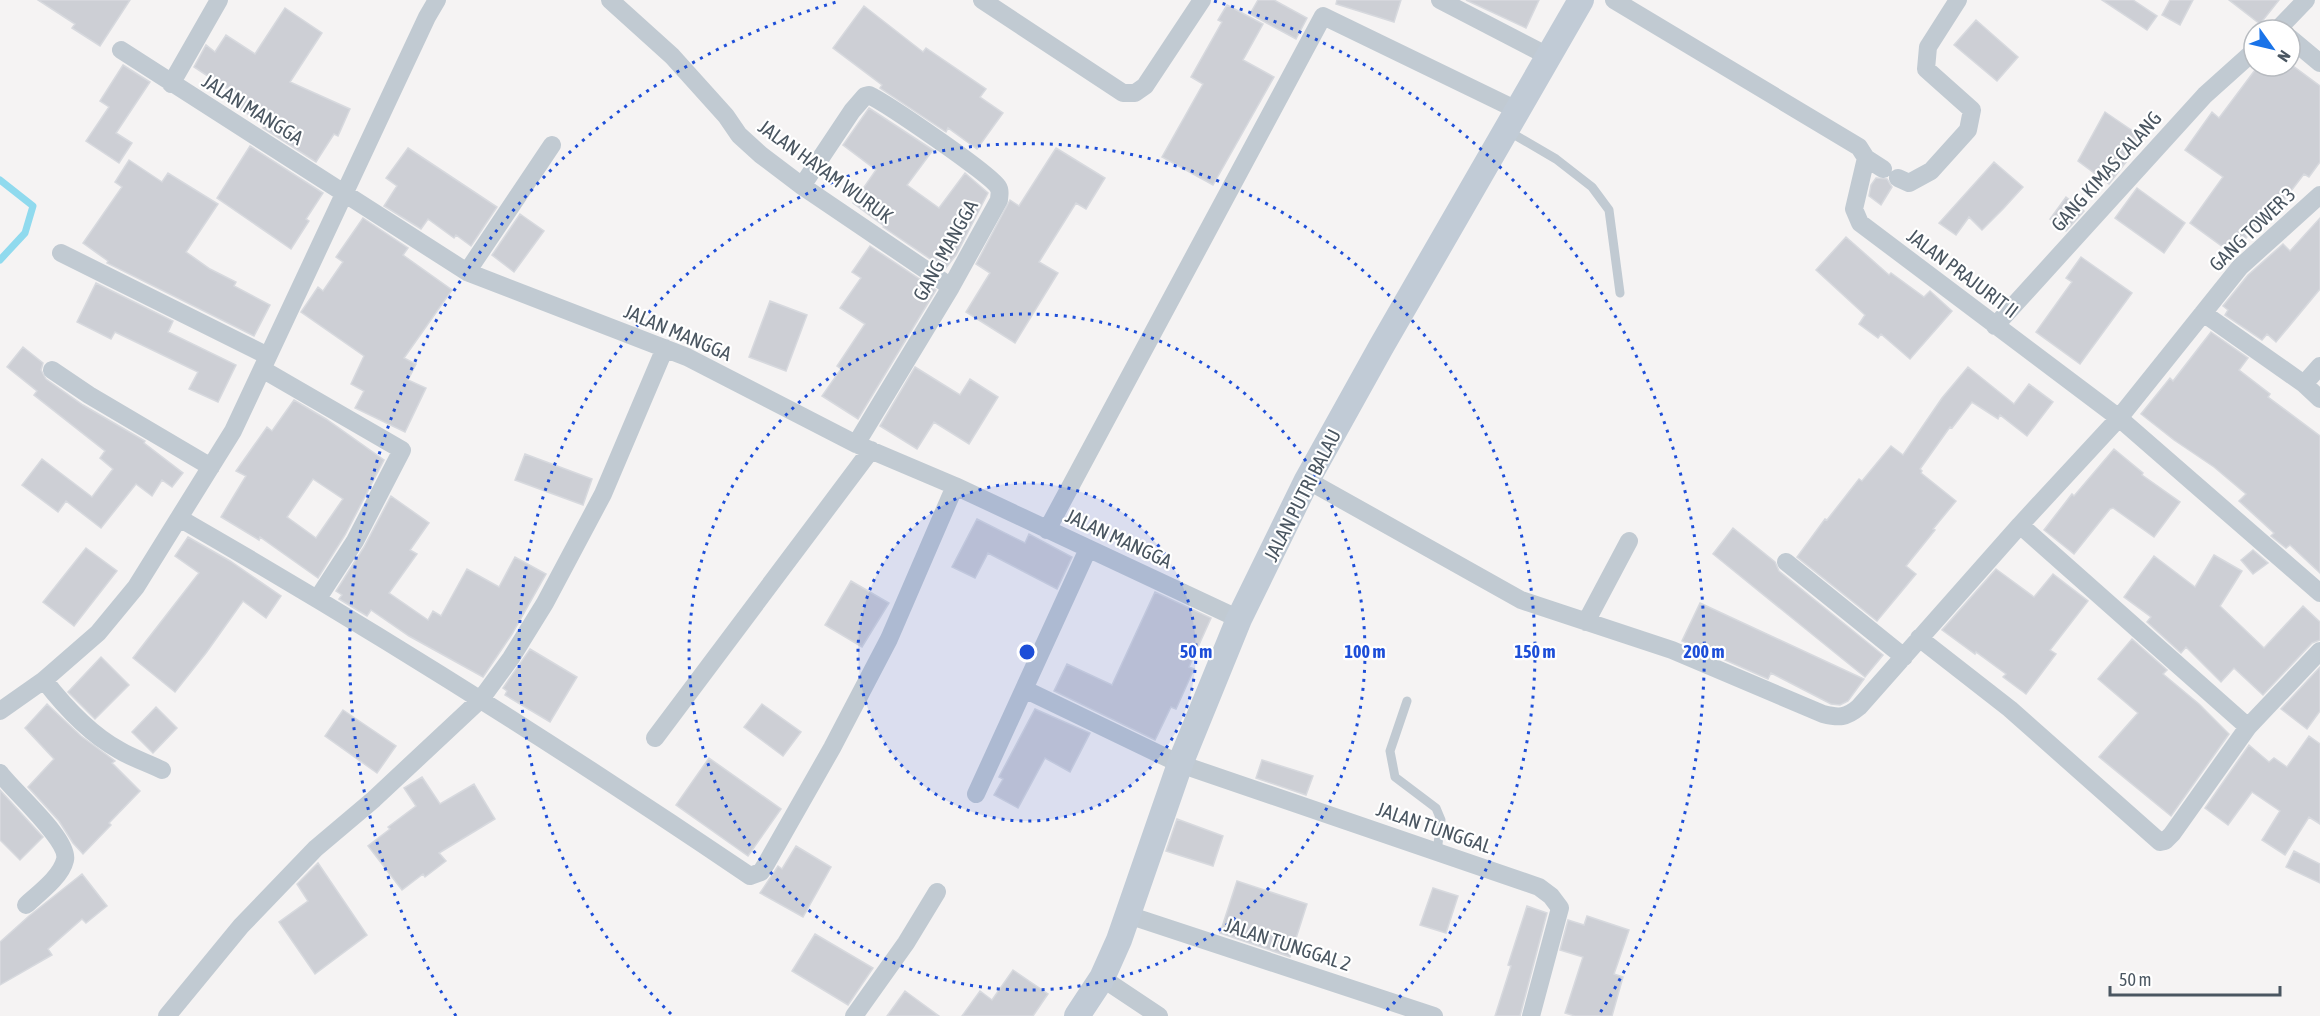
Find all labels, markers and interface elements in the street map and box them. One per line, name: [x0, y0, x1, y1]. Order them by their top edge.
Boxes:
north arrow: [2242, 18, 2302, 78]
text: N: [2274, 47, 2295, 65]
street label: JALAN MANGGA: [198, 69, 308, 149]
street label: GANG KIMAS CALANG: [2046, 106, 2166, 236]
street label: JALAN HAYAM WURUK: [754, 115, 898, 228]
street label: GANG TOWER 3: [2204, 182, 2300, 276]
street label: GANG MANGGA: [908, 195, 982, 304]
street label: JALAN PRAJURIT II: [1903, 224, 2023, 322]
street label: JALAN MANGGA: [621, 299, 735, 365]
street label: JALAN PUTRI BALAU: [1259, 425, 1345, 565]
street label: JALAN MANGGA: [1062, 503, 1176, 573]
text: 50 m: [1180, 641, 1212, 662]
text: 100 m: [1345, 641, 1385, 662]
text: 150 m: [1515, 641, 1555, 662]
text: 200 m: [1684, 641, 1724, 662]
centre of rings: [1017, 642, 1037, 662]
street label: JALAN TUNGGAL: [1374, 797, 1494, 857]
street label: JALAN TUNGGAL 2: [1222, 913, 1354, 975]
scale bar: [2110, 959, 2280, 997]
text: 50 m: [2119, 969, 2151, 990]

